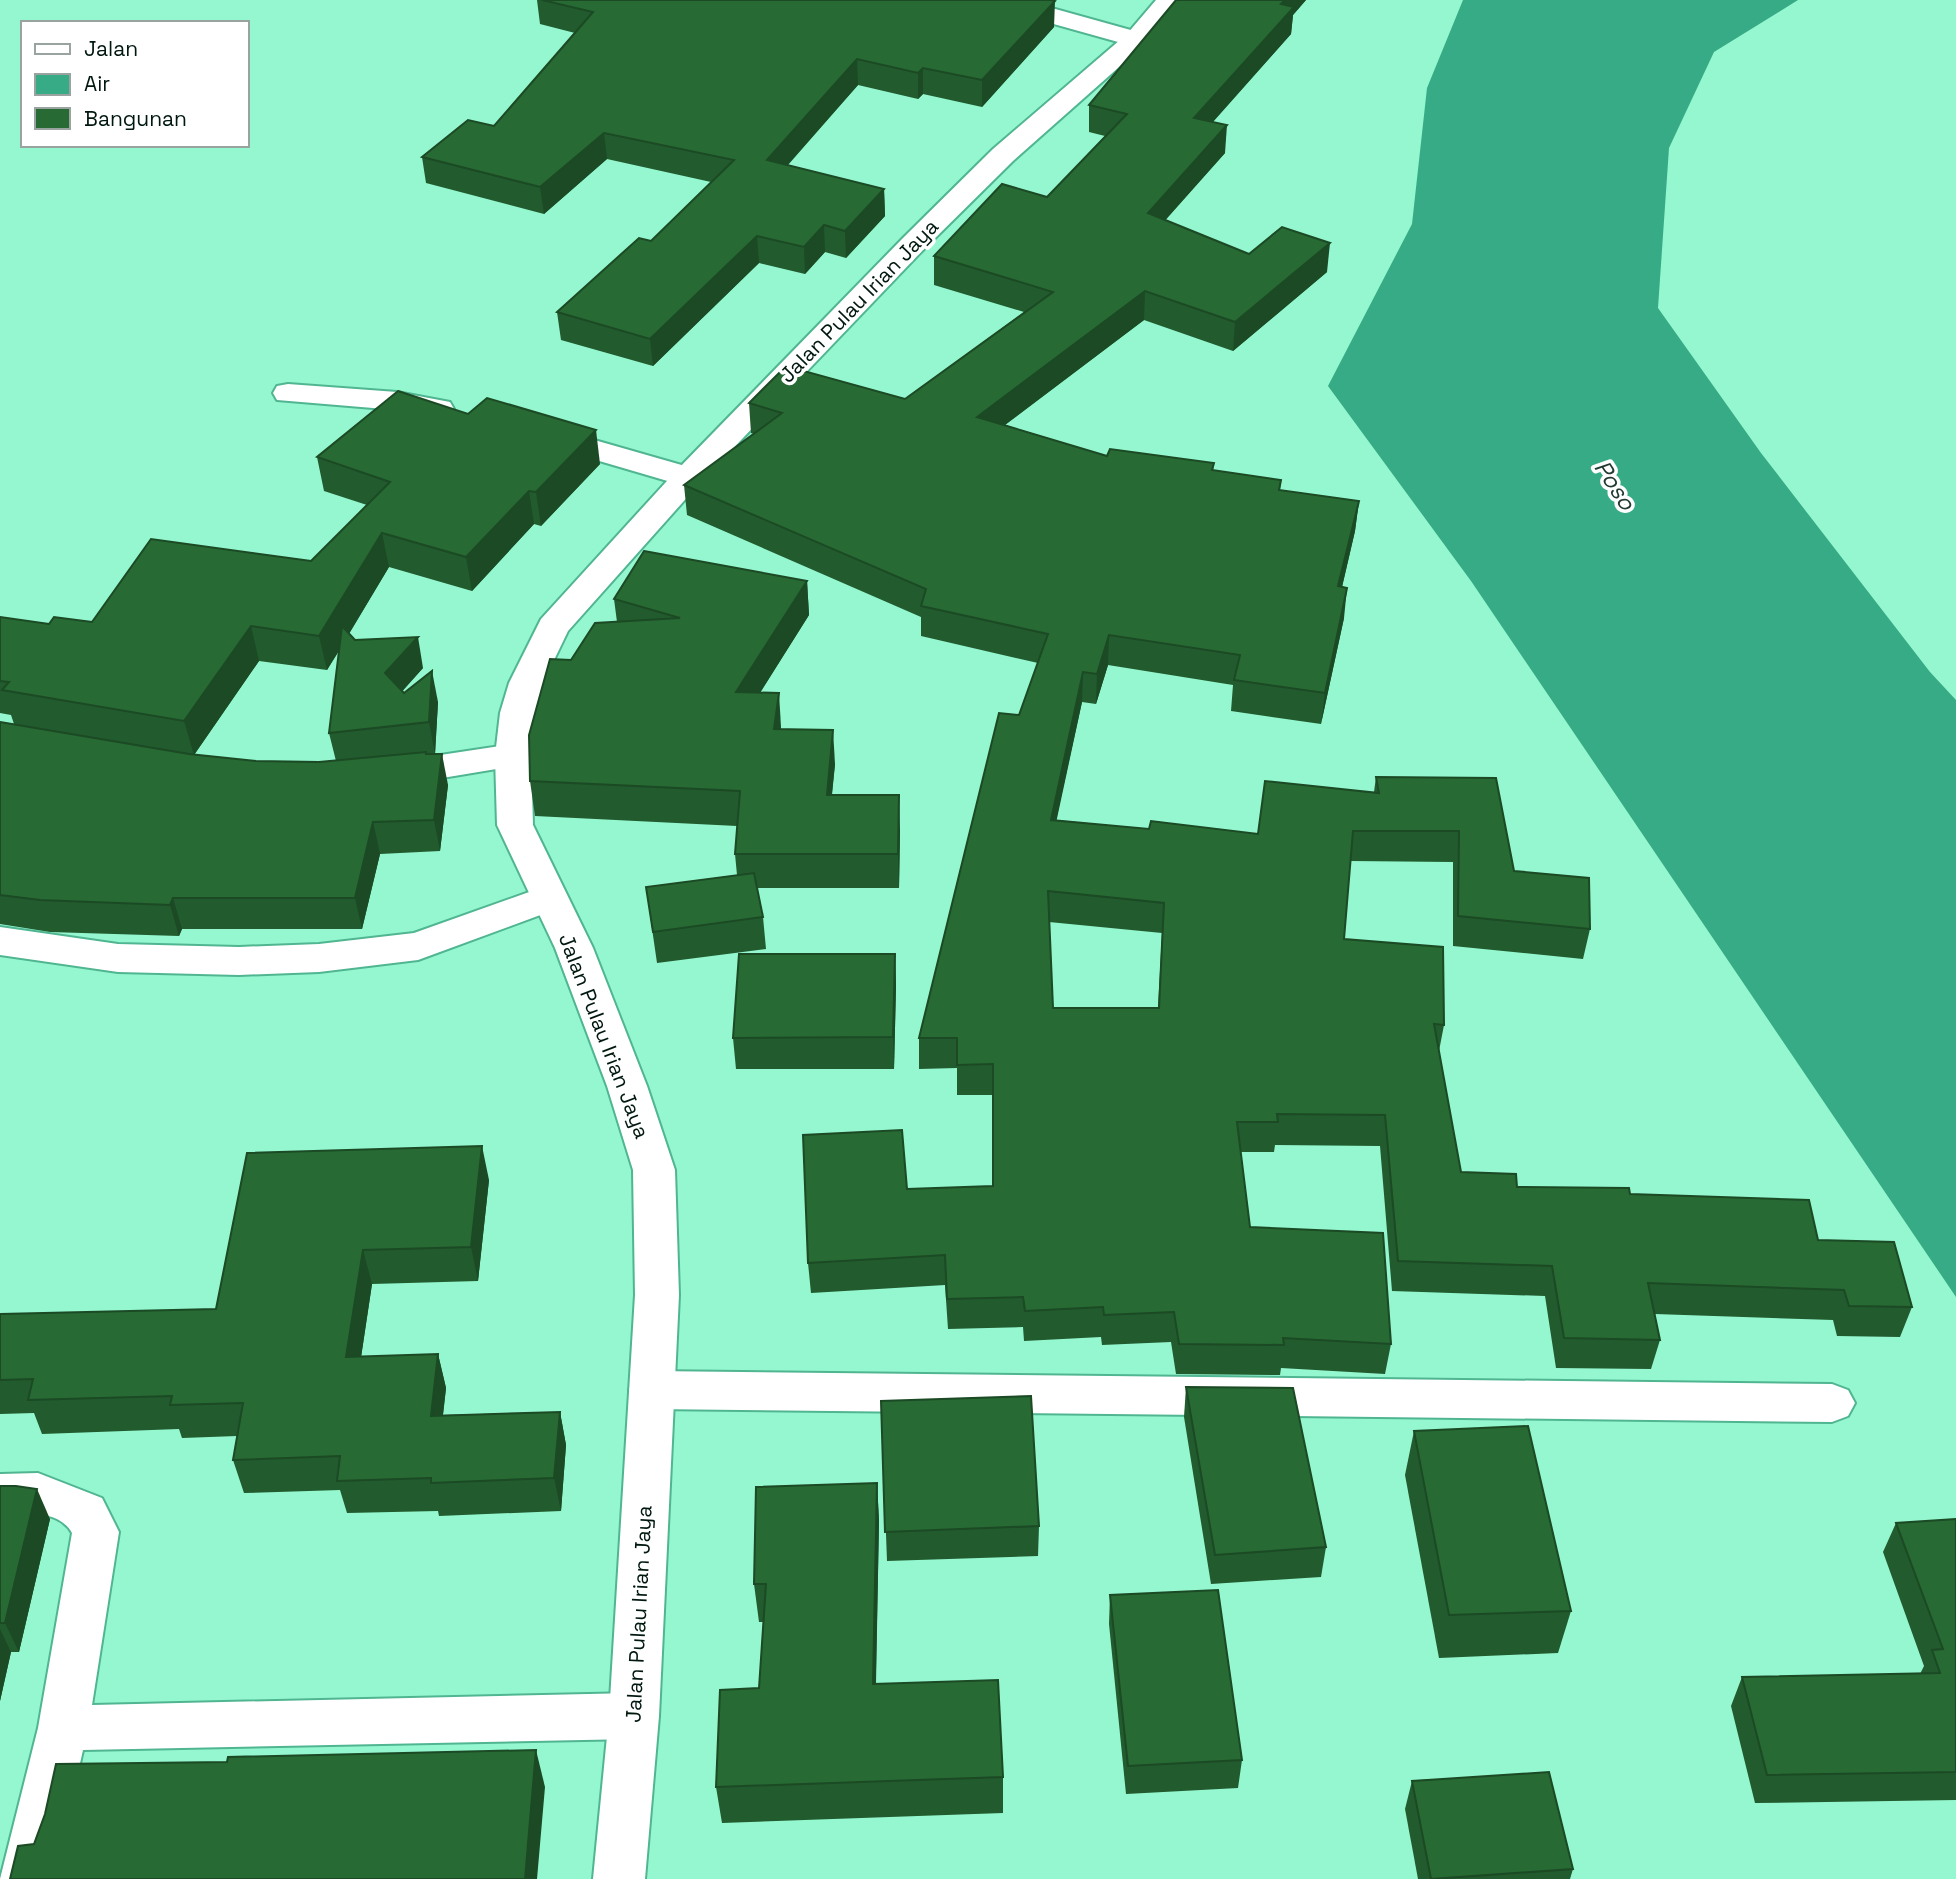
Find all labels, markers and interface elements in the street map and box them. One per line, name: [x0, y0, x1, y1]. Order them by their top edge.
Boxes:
legend: [21, 21, 248, 147]
text: Jalan: [84, 35, 138, 62]
text: Air: [84, 70, 110, 97]
text: Bangunan: [84, 105, 187, 132]
street label: Jalan Pulau Irian Jaya: [773, 213, 944, 388]
water label: Poso: [1588, 454, 1643, 516]
street label: Jalan Pulau Irian Jaya: [553, 930, 656, 1142]
street label: Jalan Pulau Irian Jaya: [619, 1505, 658, 1723]

